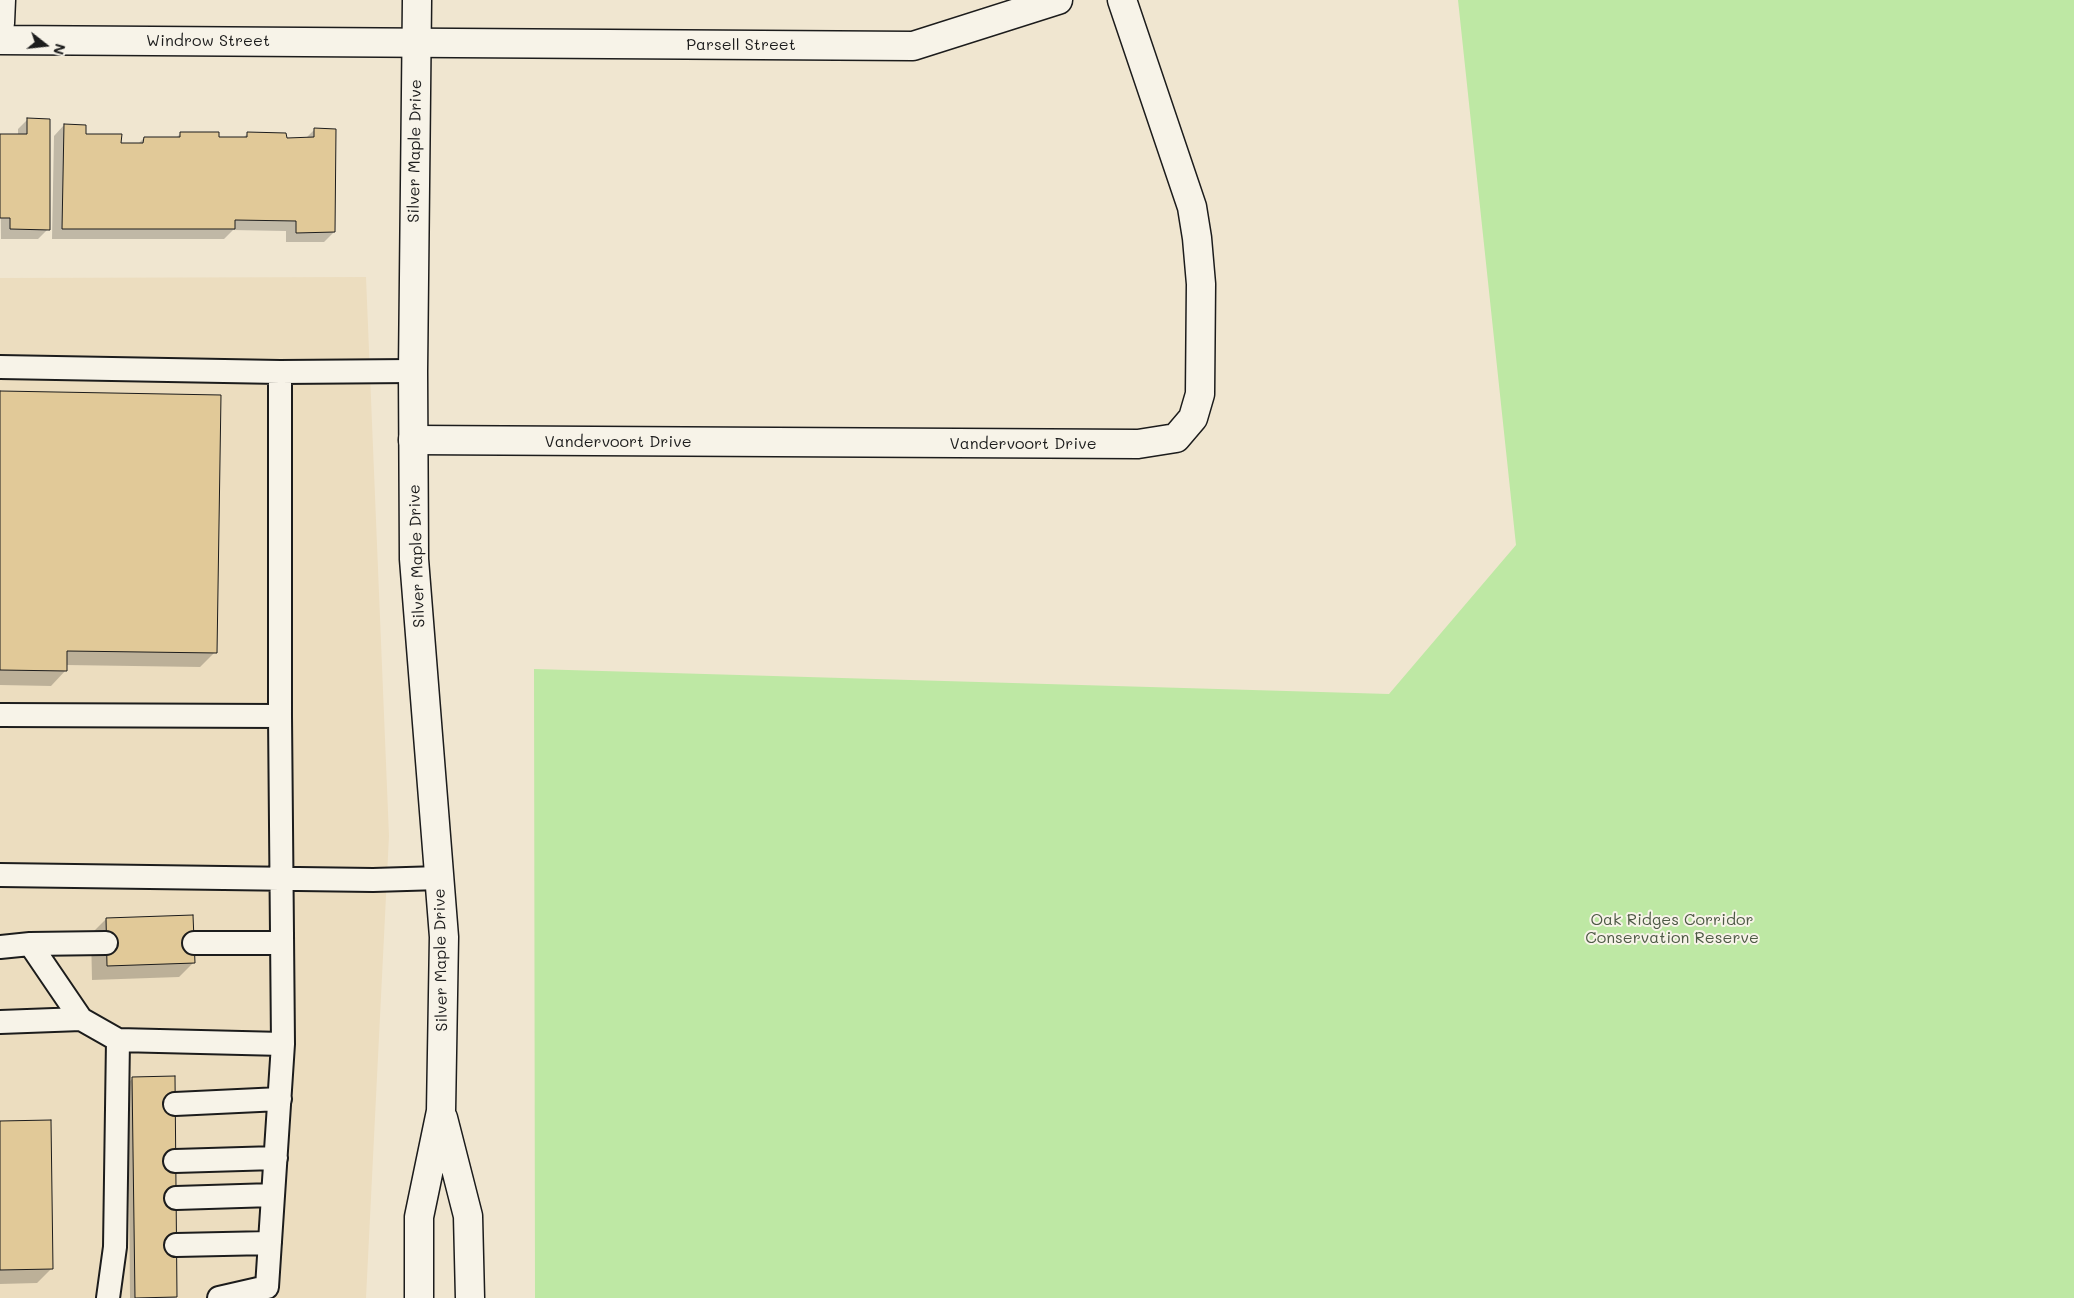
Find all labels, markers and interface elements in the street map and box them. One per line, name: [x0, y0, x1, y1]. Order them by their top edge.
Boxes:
north arrow: [20, 20, 70, 70]
street label: Windrow Street: [146, 31, 270, 51]
street label: Parsell Street: [686, 35, 796, 55]
text: N: [49, 42, 71, 57]
street label: Silver Maple Drive: [404, 79, 426, 223]
street label: Vandervoort Drive: [544, 432, 692, 452]
street label: Vandervoort Drive: [949, 434, 1097, 454]
street label: Silver Maple Drive: [405, 484, 429, 628]
street label: Silver Maple Drive: [430, 888, 452, 1032]
park label: Oak Ridges Corridor Conservation Reserve: [1585, 910, 1759, 948]

